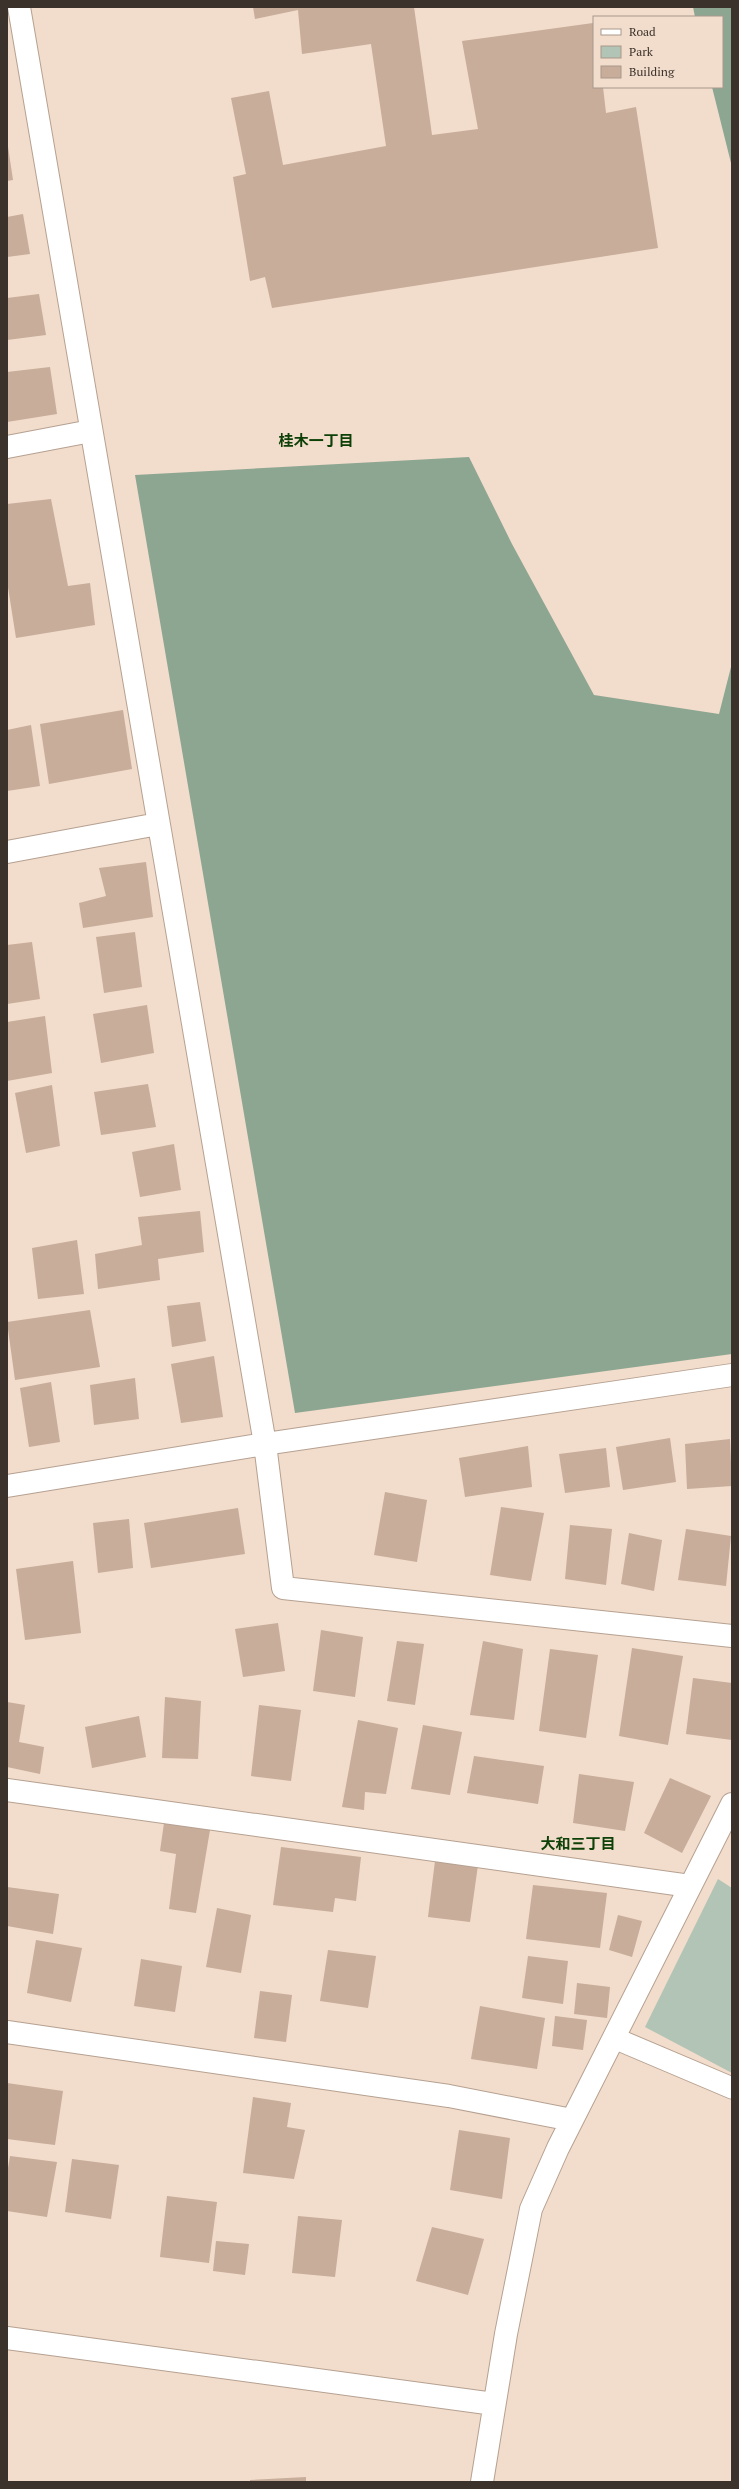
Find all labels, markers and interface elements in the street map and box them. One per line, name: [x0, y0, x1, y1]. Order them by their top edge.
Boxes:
legend: [593, 16, 723, 88]
text: Road: [629, 24, 656, 39]
text: Park: [629, 44, 654, 59]
text: Building: [629, 64, 675, 79]
district label: 桂木一丁目: [278, 430, 354, 450]
district label: 大和三丁目: [540, 1833, 616, 1853]

